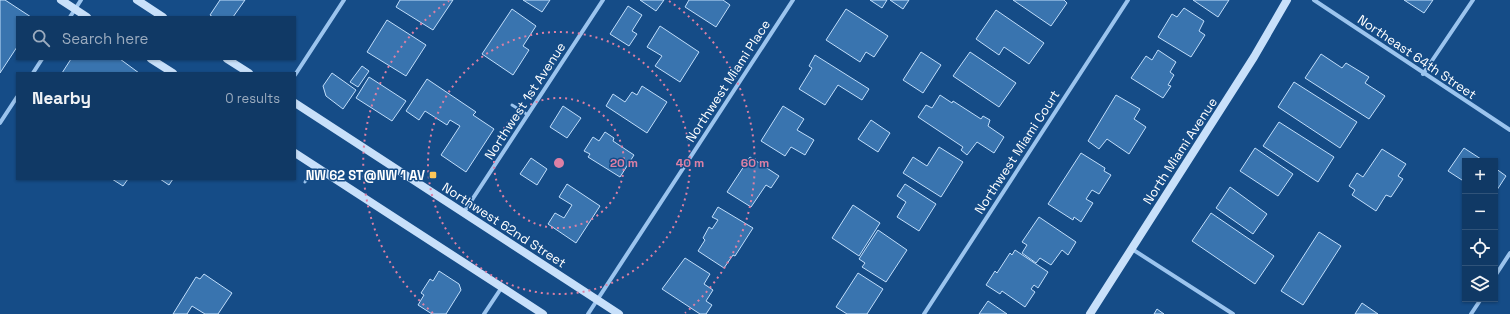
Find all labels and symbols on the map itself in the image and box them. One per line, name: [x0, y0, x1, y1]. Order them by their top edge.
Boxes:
street label: Northeast 64th Street: [1354, 11, 1480, 103]
street label: Northwest Miami Place: [682, 16, 774, 146]
street label: Northwest 1st Avenue: [481, 39, 569, 163]
street label: Northwest Miami Court: [971, 87, 1063, 217]
street label: North Miami Avenue: [1139, 94, 1221, 208]
text: 20 m: [610, 155, 638, 171]
text: 40 m: [676, 155, 704, 171]
text: 60 m: [741, 155, 769, 171]
centre of rings: [552, 156, 566, 170]
place label: NW 62 ST@NW 1 AV: [306, 167, 425, 184]
marker: NW 62 ST@NW 1 AV: [428, 170, 438, 180]
street label: Northwest 62nd Street: [439, 178, 569, 272]

